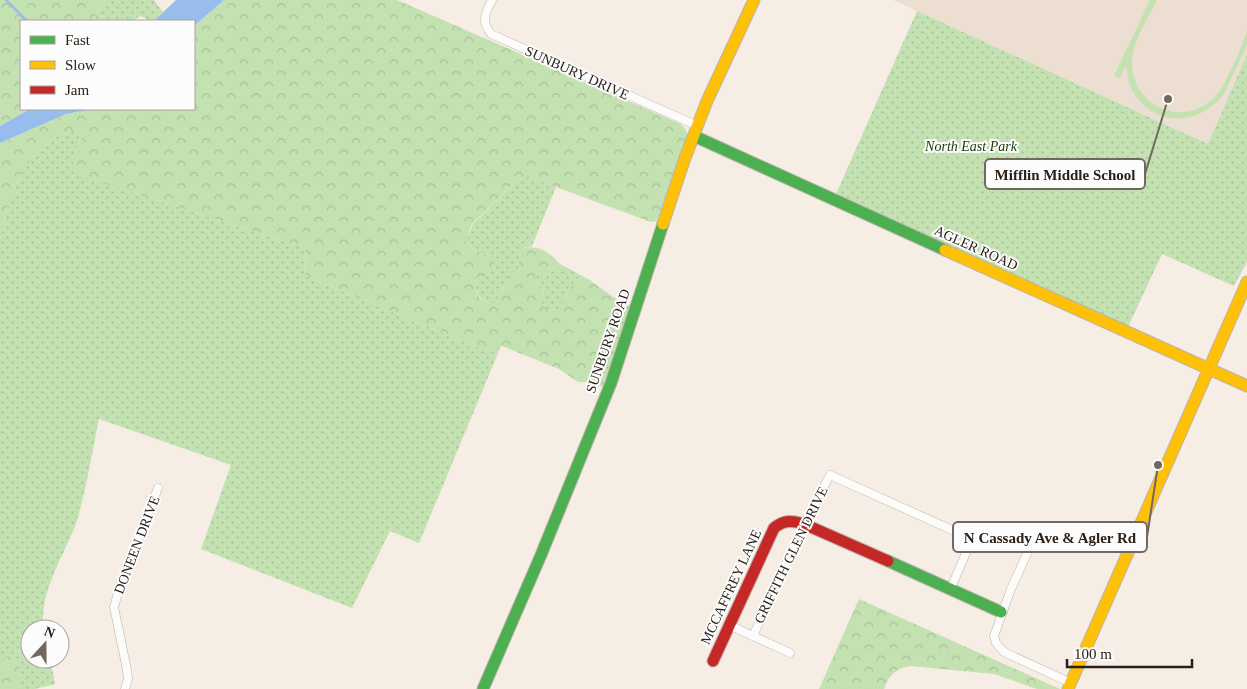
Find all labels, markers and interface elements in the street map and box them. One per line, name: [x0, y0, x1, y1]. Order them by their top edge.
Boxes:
legend: [20, 20, 195, 110]
text: Fast: [65, 32, 91, 48]
street label: SUNBURY DRIVE: [523, 43, 631, 103]
text: Slow: [65, 57, 96, 73]
text: Jam: [65, 82, 89, 98]
park label: North East Park: [924, 139, 1018, 154]
callout: Mifflin Middle School: [985, 159, 1145, 189]
text: Mifflin Middle School: [995, 167, 1135, 183]
street label: AGLER ROAD: [932, 223, 1020, 273]
street label: SUNBURY ROAD: [583, 287, 633, 395]
street label: GRIFFITH GLEN DRIVE: [751, 484, 831, 626]
street label: DONEEN DRIVE: [111, 494, 163, 596]
callout: N Cassady Ave & Agler Rd: [953, 522, 1147, 552]
street label: MCCAFFREY LANE: [698, 527, 764, 647]
text: N Cassady Ave & Agler Rd: [964, 530, 1137, 546]
north arrow: [20, 619, 70, 669]
text: N: [42, 624, 57, 641]
scale bar: [1067, 636, 1192, 668]
text: 100 m: [1074, 646, 1112, 662]

